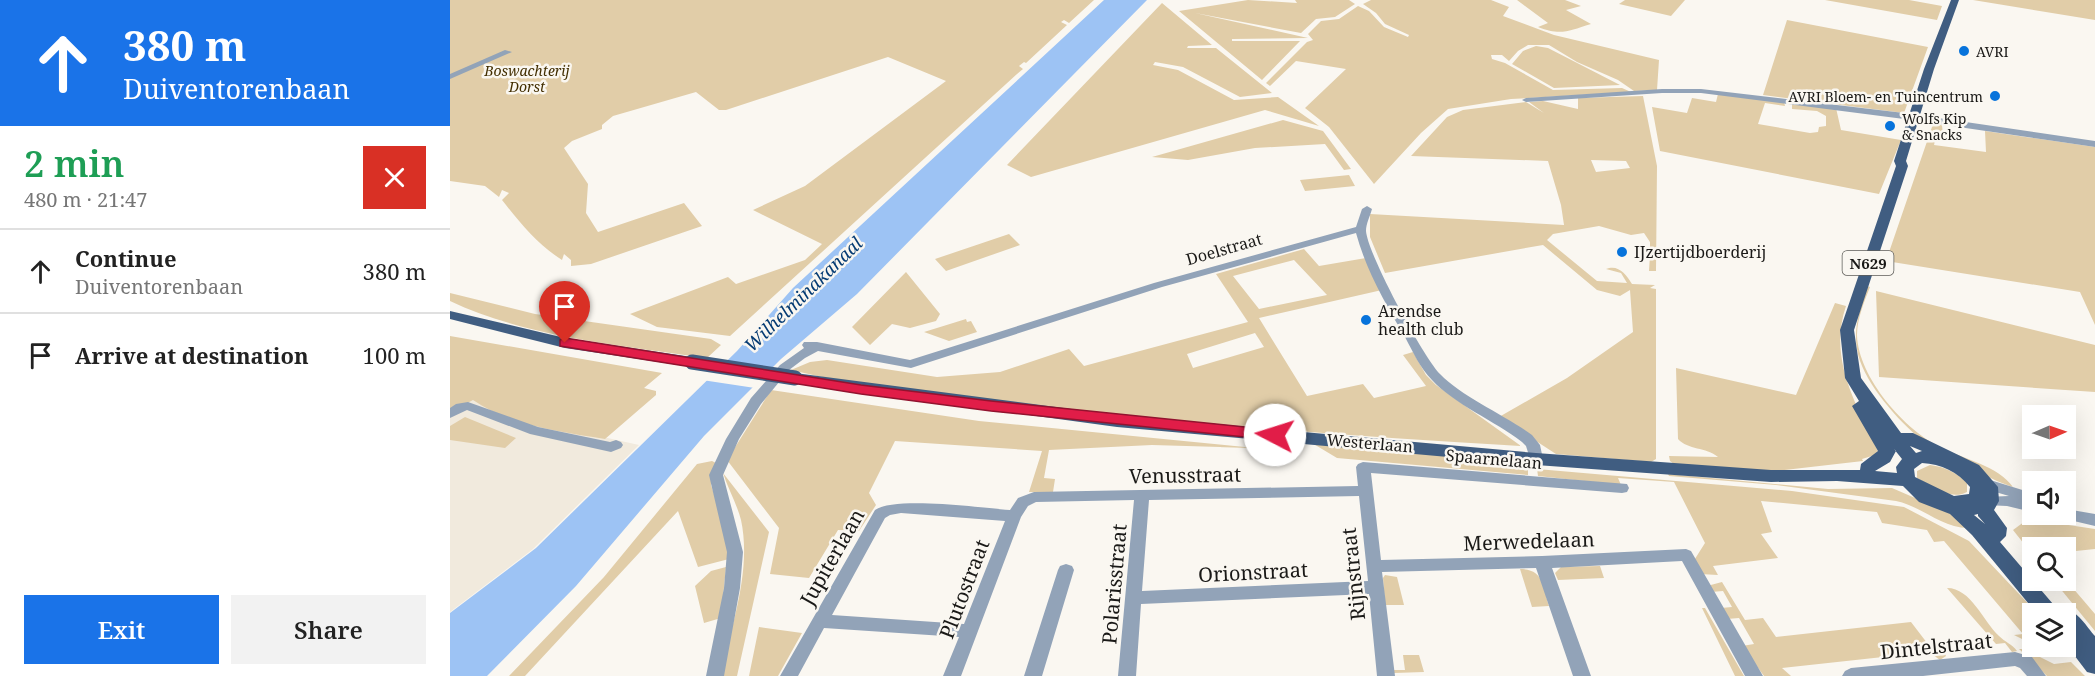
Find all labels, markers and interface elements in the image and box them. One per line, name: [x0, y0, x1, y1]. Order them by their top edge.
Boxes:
text: 380 m: [123, 16, 247, 73]
icon: ahead: [24, 24, 102, 102]
place label: AVRI: [1976, 42, 2009, 61]
marker: AVRI: [1957, 44, 1971, 58]
park label: Boswachterij Dorst: [483, 61, 570, 96]
text: Duiventorenbaan: [123, 70, 350, 107]
place label: AVRI Bloem- en Tuincentrum: [1788, 87, 1983, 106]
marker: AVRI Bloem- en Tuincentrum: [1988, 89, 2002, 103]
place label: Wolfs Kip & Snacks: [1902, 109, 1966, 144]
marker: Wolfs Kip & Snacks: [1883, 119, 1897, 133]
text: 2 min: [24, 139, 125, 188]
button: close: [363, 146, 426, 209]
text: 480 m · 21:47: [24, 186, 147, 213]
street label: Doelstraat: [1183, 228, 1265, 270]
water label: Wilhelminakanaal: [739, 231, 868, 357]
place label: IJzertijdboerderij: [1634, 241, 1766, 263]
text: Continue: [75, 243, 177, 273]
marker: IJzertijdboerderij: [1615, 245, 1629, 259]
road number: N629: [1842, 251, 1894, 275]
icon: ahead: [24, 255, 57, 288]
text: 380 m: [363, 256, 426, 286]
text: Duiventorenbaan: [75, 273, 243, 300]
pin: [539, 281, 590, 343]
icon: arrive: [548, 290, 581, 323]
place label: Arendse health club: [1378, 300, 1463, 340]
marker: Arendse health club: [1359, 313, 1373, 327]
icon: arrive: [24, 339, 57, 372]
text: Arrive at destination: [75, 340, 309, 370]
text: 100 m: [363, 340, 426, 370]
position arrow: [1243, 403, 1307, 467]
north arrow: [2022, 405, 2076, 459]
map controls: [2022, 405, 2076, 657]
street label: Westerlaan: [1326, 428, 1414, 458]
street label: Spaarnelaan: [1445, 444, 1543, 474]
street label: Venusstraat: [1129, 461, 1241, 489]
button: sound: [2022, 471, 2076, 525]
street label: Jupiterlaan: [793, 504, 871, 611]
street label: Polarisstraat: [1095, 523, 1133, 645]
street label: Merwedelaan: [1463, 525, 1595, 557]
street label: Rijnstraat: [1335, 526, 1371, 622]
street label: Plutostraat: [933, 536, 995, 642]
button: search: [2022, 537, 2076, 591]
street label: Orionstraat: [1197, 556, 1309, 588]
button: Exit: [24, 595, 219, 664]
button: Share: [231, 595, 426, 664]
button: layers: [2022, 603, 2076, 657]
street label: Dintelstraat: [1879, 627, 1993, 665]

